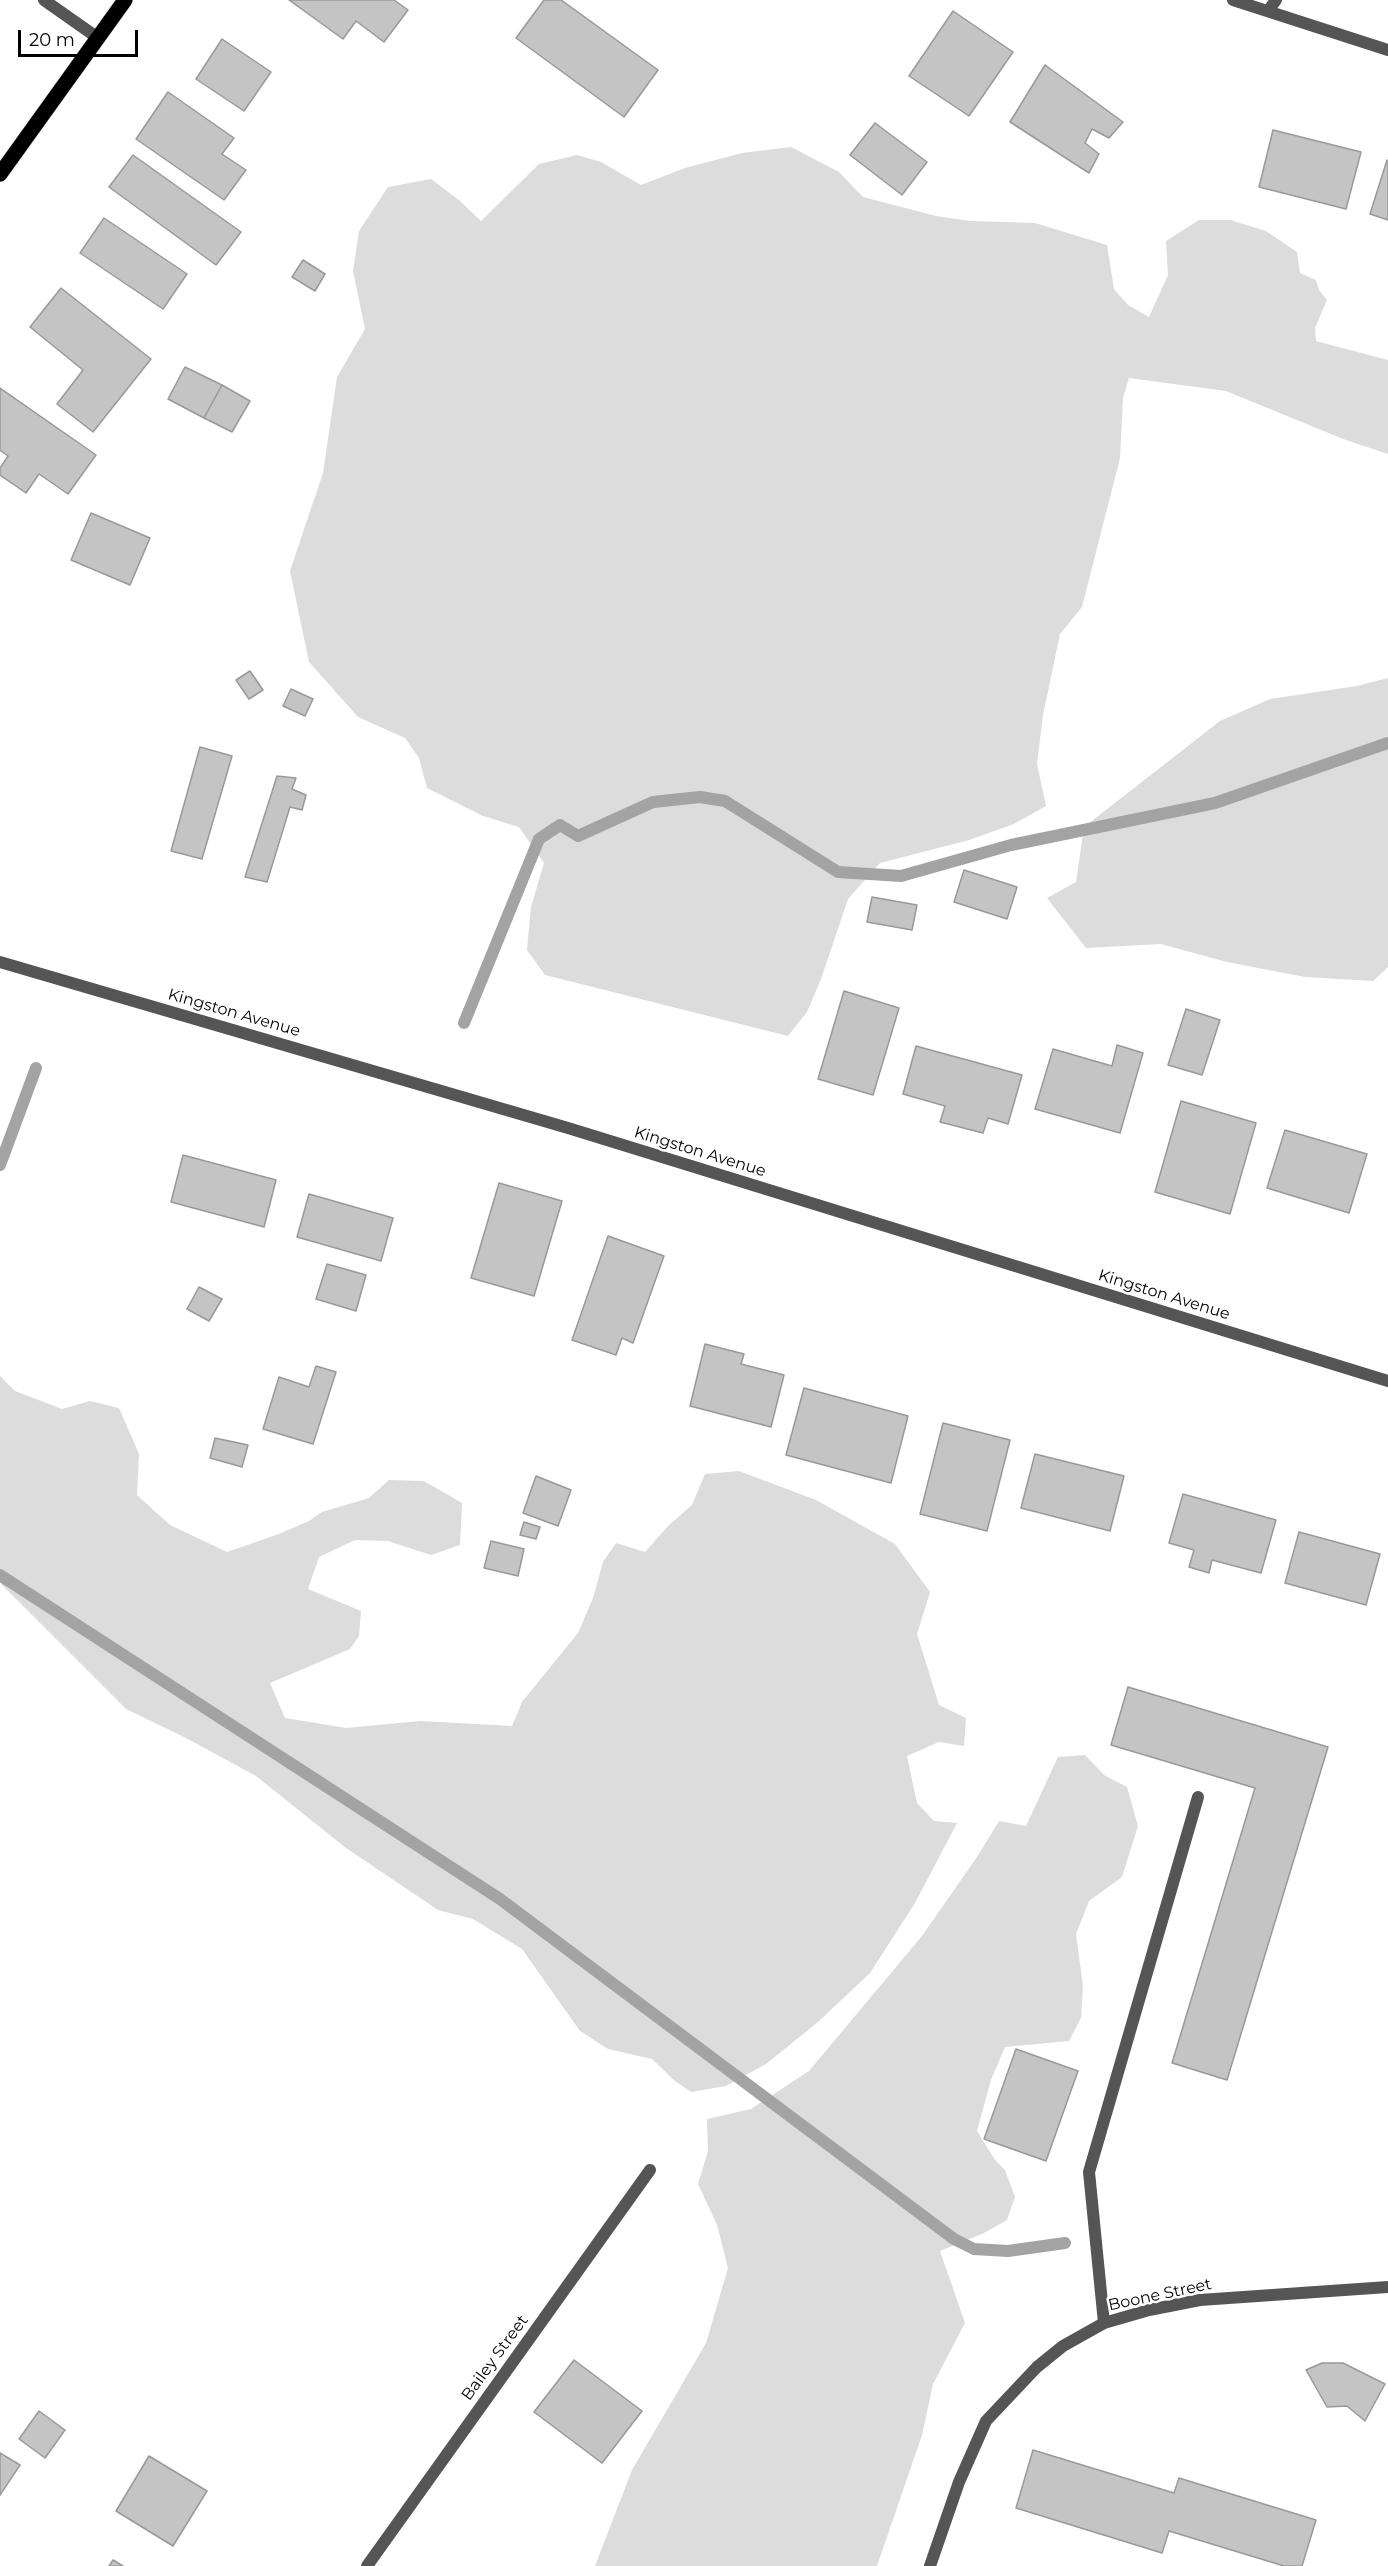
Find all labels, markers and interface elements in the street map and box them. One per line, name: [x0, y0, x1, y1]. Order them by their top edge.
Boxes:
scale bar: [21, 18, 141, 56]
text: 20 m: [29, 29, 75, 51]
street label: Kingston Avenue: [166, 985, 302, 1041]
street label: Kingston Avenue: [632, 1123, 768, 1181]
street label: Kingston Avenue: [1096, 1266, 1232, 1324]
street label: Boone Street: [1107, 2275, 1213, 2315]
street label: Bailey Street: [458, 2312, 532, 2404]

